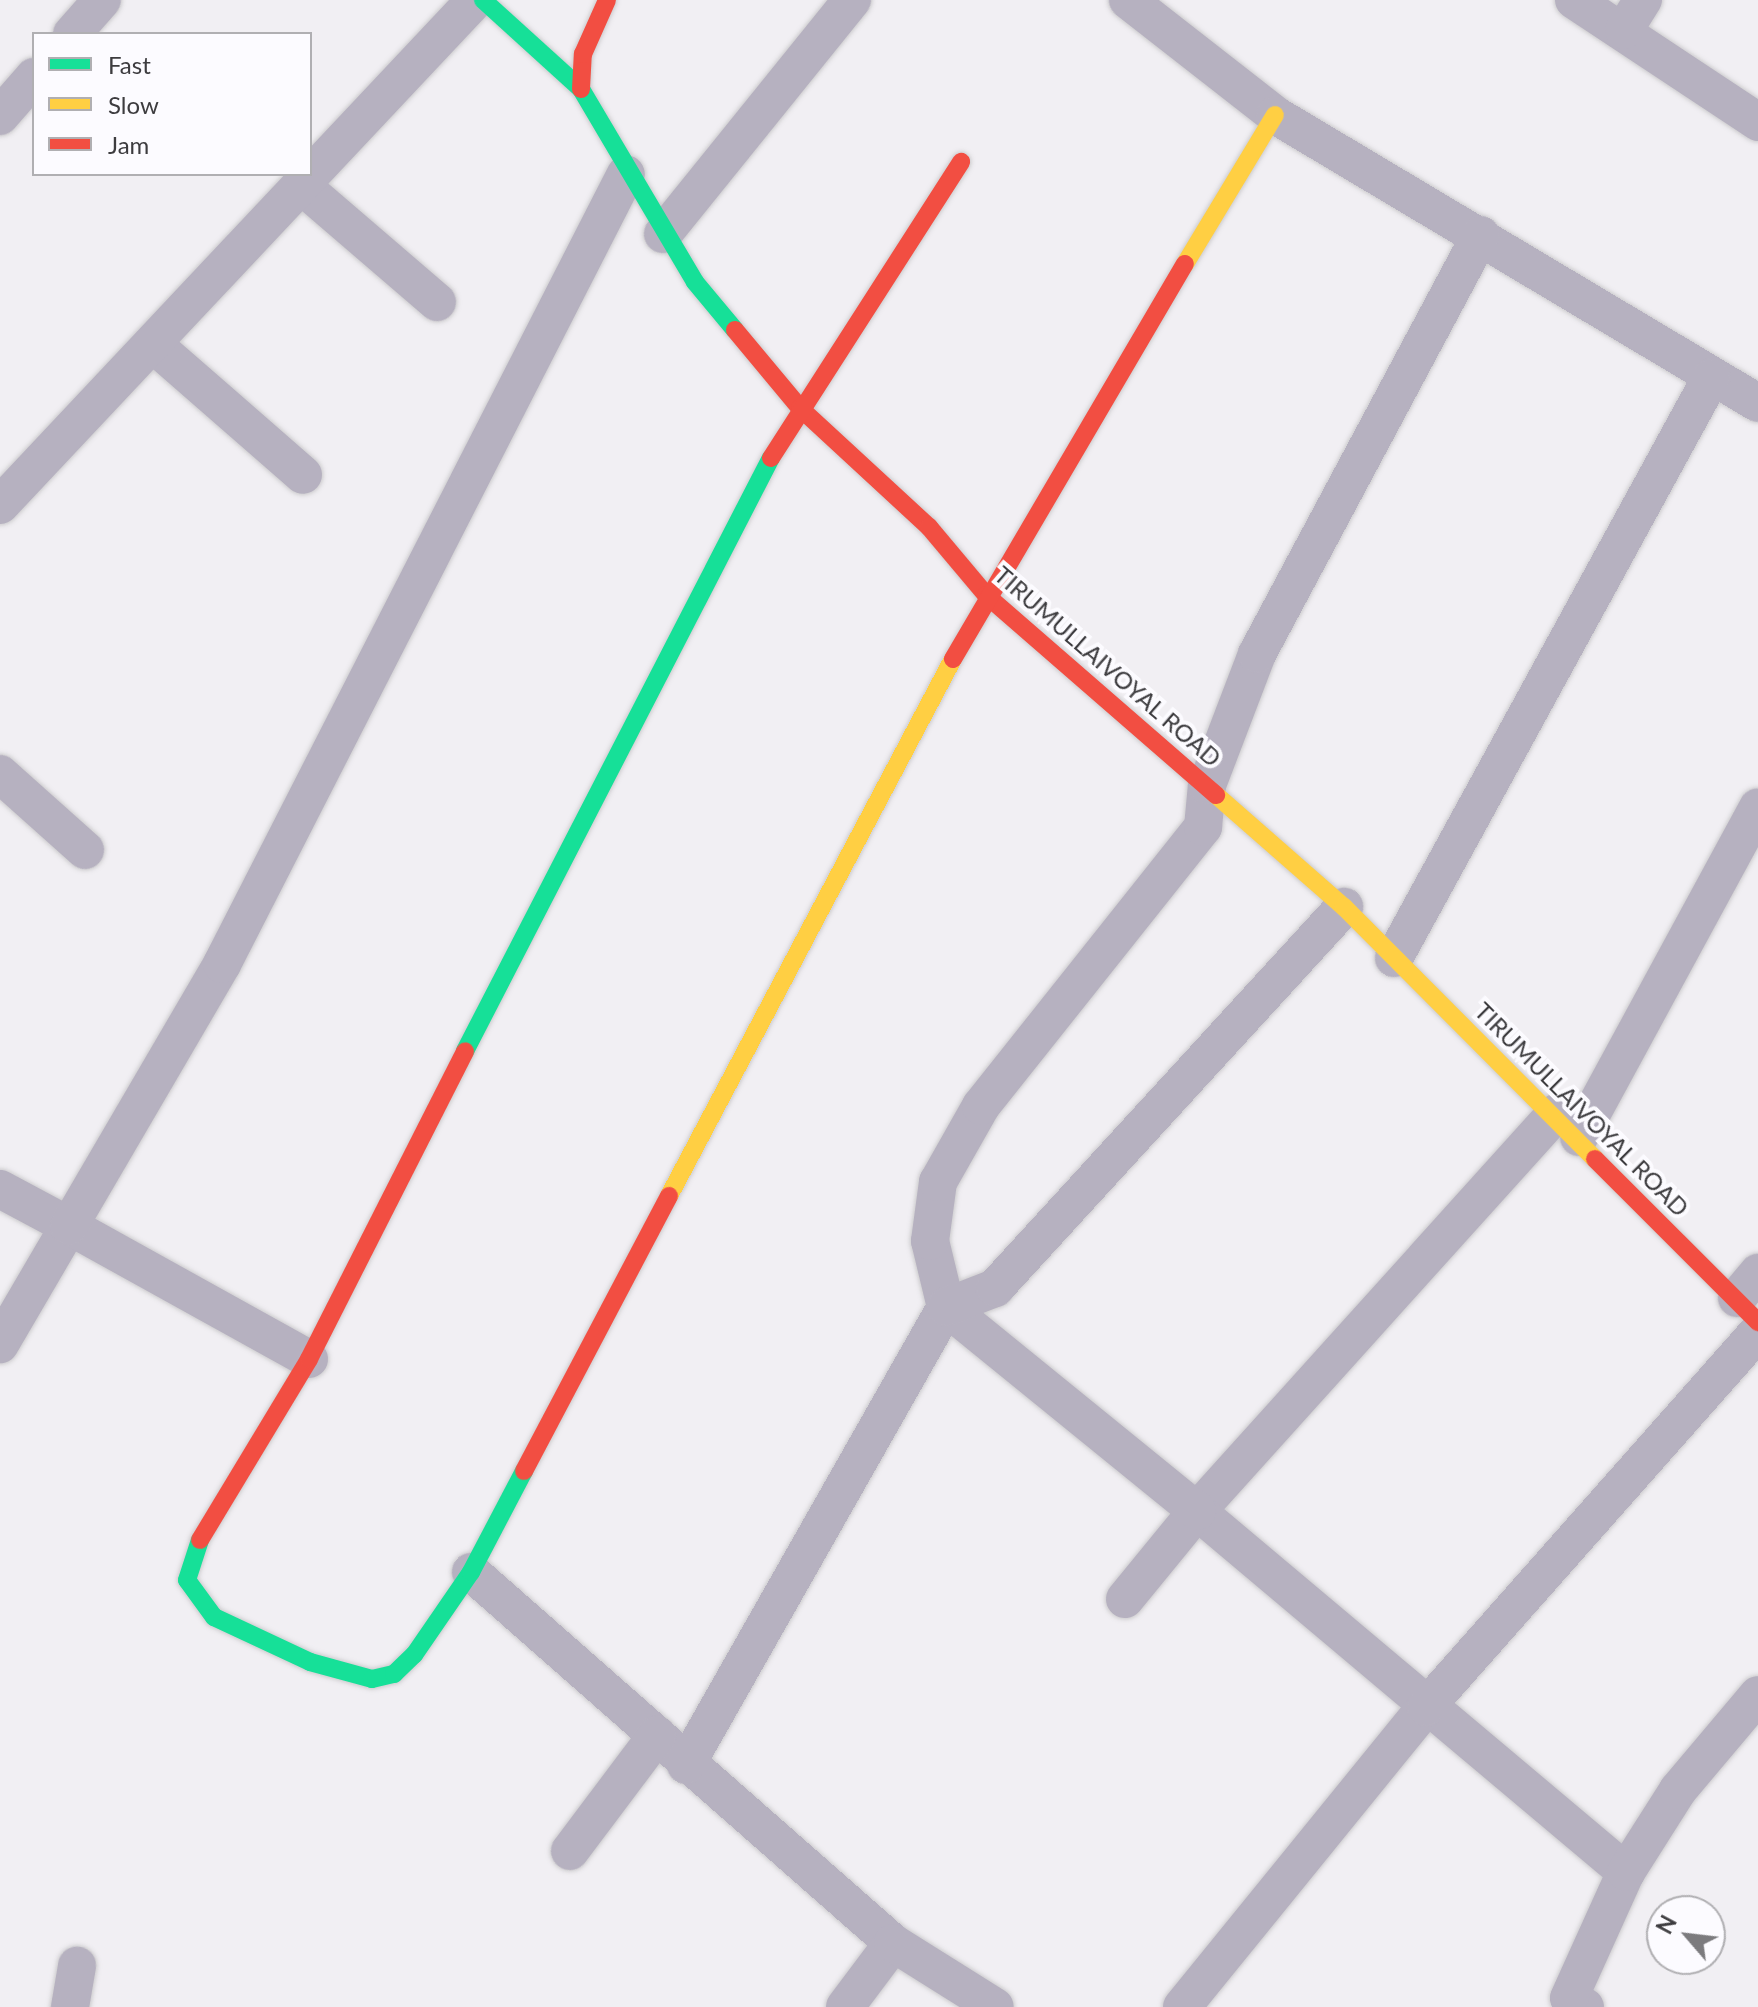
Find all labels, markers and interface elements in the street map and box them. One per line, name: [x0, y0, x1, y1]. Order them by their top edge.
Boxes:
legend: [32, 32, 312, 176]
text: Fast: [108, 50, 151, 79]
text: Slow: [108, 90, 159, 119]
text: Jam: [108, 130, 149, 159]
street label: TIRUMULLAIVOYAL ROAD: [989, 560, 1227, 772]
street label: TIRUMULLAIVOYAL ROAD: [1469, 996, 1695, 1222]
north arrow: [1646, 1895, 1726, 1975]
text: N: [1650, 1911, 1682, 1938]

